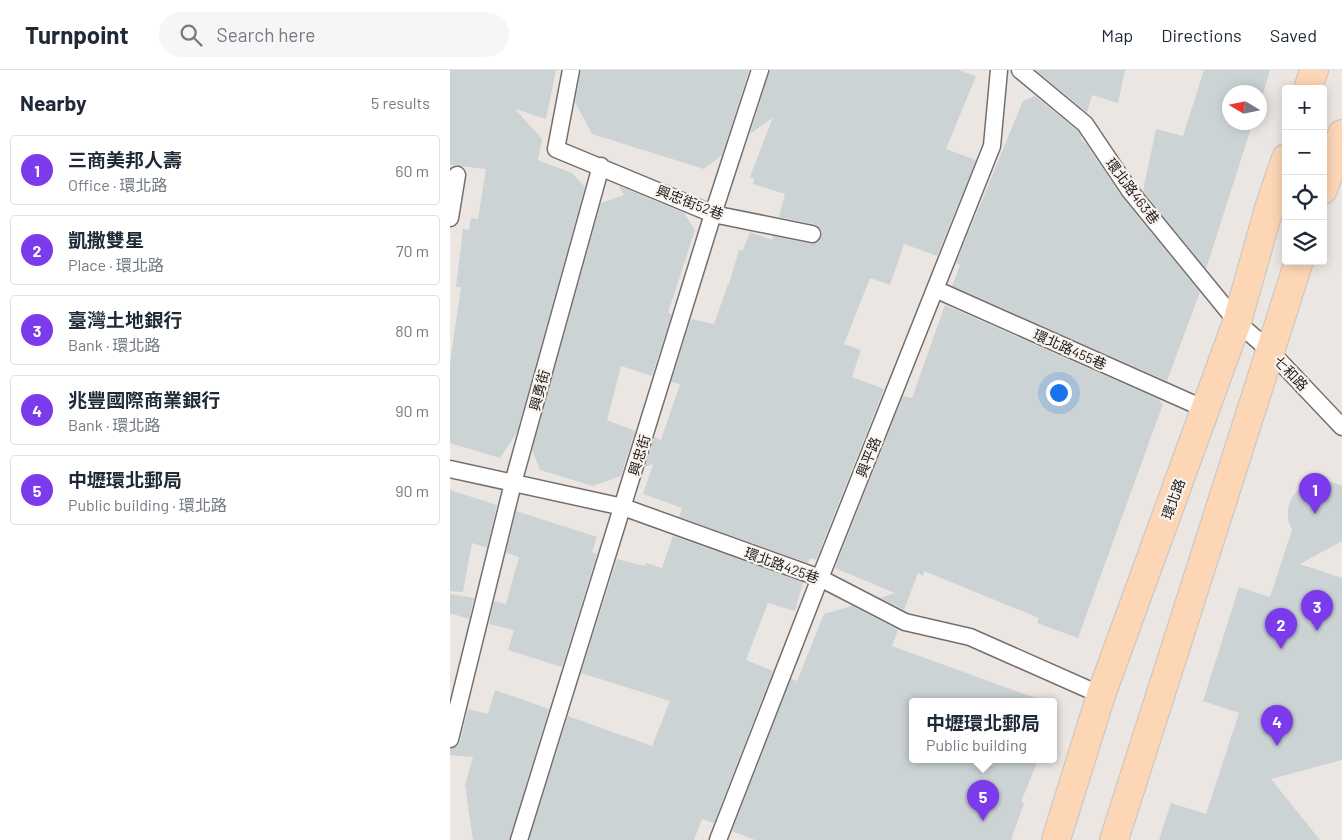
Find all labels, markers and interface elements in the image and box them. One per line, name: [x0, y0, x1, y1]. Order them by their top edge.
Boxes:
search box: [159, 12, 509, 57]
text: Turnpoint: [25, 20, 129, 49]
icon: search: [177, 21, 205, 49]
text: Search here: [217, 23, 315, 46]
text: Map: [1101, 24, 1133, 46]
text: Directions: [1161, 24, 1242, 46]
text: Saved: [1270, 24, 1317, 46]
north arrow: [1222, 85, 1267, 130]
map controls: [1282, 85, 1327, 265]
button: +: [1282, 85, 1327, 130]
text: Nearby: [20, 90, 86, 115]
text: 5 results: [371, 93, 430, 112]
button: −: [1282, 130, 1327, 175]
text: 三商美邦人壽: [68, 148, 182, 171]
street label: 環北路463巷: [1103, 155, 1163, 227]
text: 1: [34, 161, 40, 180]
text: 60 m: [395, 161, 429, 180]
text: Office · 環北路: [68, 175, 168, 194]
button: locate: [1282, 175, 1327, 220]
street label: 興忠街52巷: [654, 181, 726, 223]
button: layers: [1282, 220, 1327, 265]
text: 凱撒雙星: [68, 228, 144, 251]
text: 2: [33, 241, 41, 260]
text: 70 m: [396, 241, 429, 260]
text: Place · 環北路: [68, 255, 164, 274]
text: 臺灣土地銀行: [68, 308, 182, 331]
text: 3: [33, 321, 41, 340]
text: 80 m: [395, 321, 429, 340]
street label: 環北路455巷: [1031, 325, 1109, 373]
text: Bank · 環北路: [68, 335, 161, 354]
street label: 七和路: [1270, 352, 1312, 394]
street label: 興勇街: [525, 368, 553, 412]
your location: [1046, 380, 1072, 406]
text: 兆豐國際商業銀行: [68, 388, 220, 411]
text: 4: [32, 401, 42, 420]
text: 90 m: [395, 401, 429, 420]
text: Bank · 環北路: [68, 415, 161, 434]
street label: 興忠街: [625, 432, 653, 478]
street label: 興平路: [852, 434, 884, 480]
text: 中壢環北郵局: [68, 468, 182, 491]
pin: 1: [1299, 473, 1331, 514]
street label: 環北路: [1158, 476, 1188, 522]
text: 5: [33, 481, 41, 500]
text: 90 m: [395, 481, 429, 500]
text: Public building · 環北路: [68, 495, 227, 514]
street label: 環北路425巷: [742, 544, 822, 586]
pin: 3: [1301, 590, 1333, 631]
pin: 2: [1265, 608, 1297, 649]
popup: [909, 698, 1057, 763]
pin: 4: [1261, 705, 1293, 746]
text: 中壢環北郵局: [926, 711, 1040, 734]
text: Public building: [926, 735, 1027, 754]
pin: 5: [967, 780, 999, 821]

